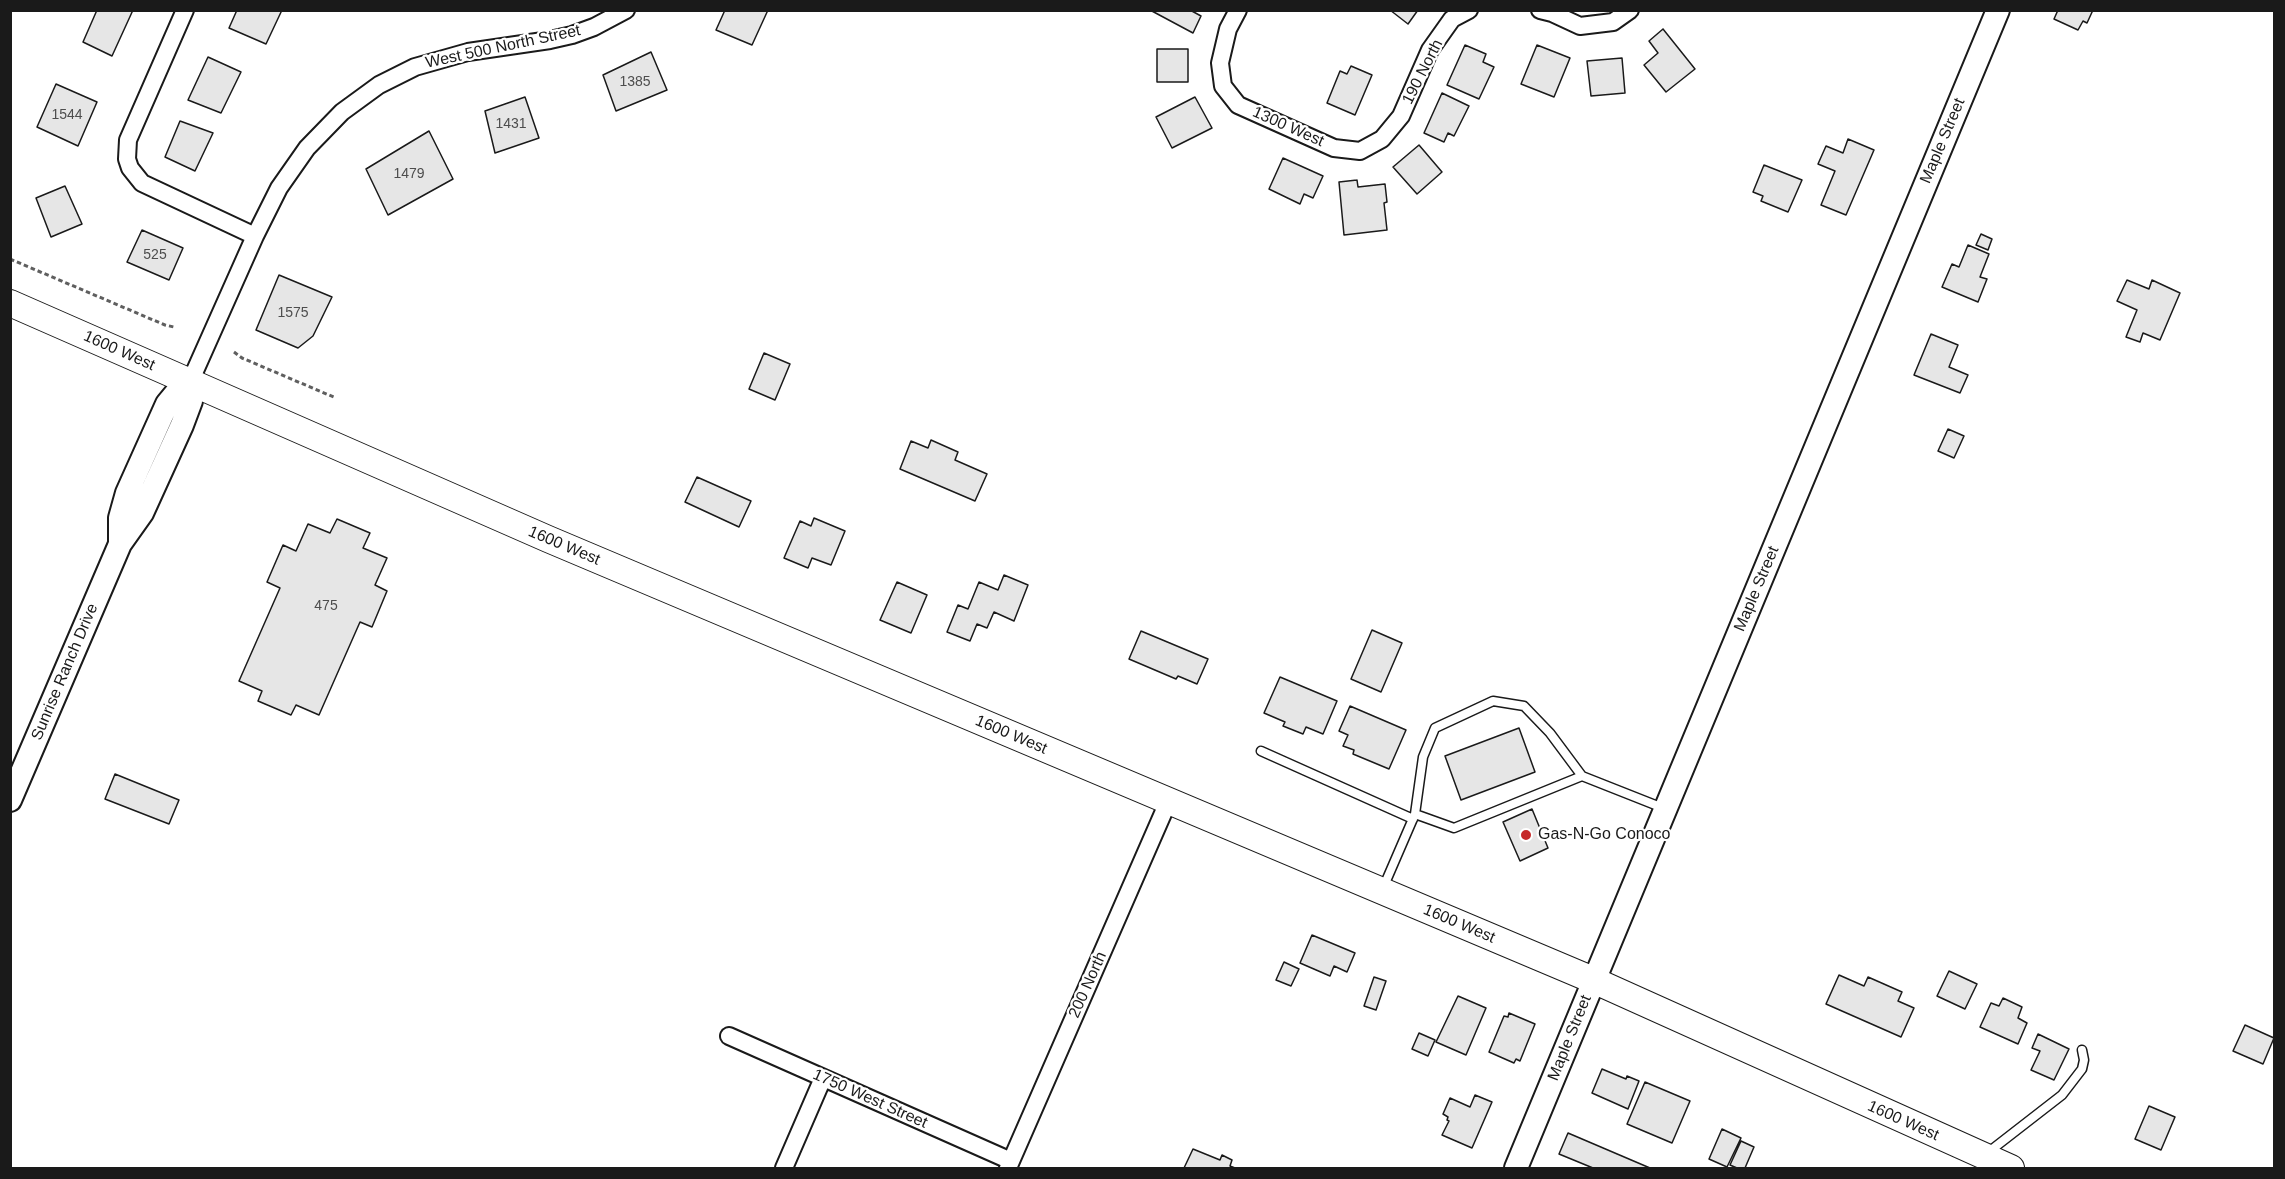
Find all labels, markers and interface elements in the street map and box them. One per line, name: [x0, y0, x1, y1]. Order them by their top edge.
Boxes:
street label: West 500 North Street: [424, 21, 582, 73]
street label: 190 North: [1398, 36, 1448, 108]
house number: 1385: [619, 74, 651, 90]
street label: Maple Street: [1916, 95, 1970, 187]
street label: 1300 West: [1249, 103, 1327, 151]
house number: 1544: [51, 107, 83, 123]
house number: 1431: [495, 116, 527, 132]
house number: 1479: [393, 166, 425, 182]
house number: 525: [143, 247, 167, 263]
house number: 1575: [277, 305, 309, 321]
street label: 1600 West: [80, 327, 158, 375]
street label: 1600 West: [525, 522, 603, 570]
street label: Maple Street: [1730, 543, 1784, 635]
house number: 475: [314, 598, 338, 614]
street label: Sunrise Ranch Drive: [27, 601, 103, 743]
street label: 1600 West: [972, 711, 1050, 759]
place label: Gas-N-Go Conoco: [1538, 825, 1670, 845]
marker: Gas-N-Go Conoco: [1519, 828, 1533, 842]
street label: 1600 West: [1420, 900, 1498, 948]
street label: 200 North: [1065, 949, 1111, 1021]
street label: Maple Street: [1544, 992, 1596, 1084]
street label: 1750 West Street: [810, 1065, 930, 1133]
street label: 1600 West: [1864, 1097, 1942, 1145]

